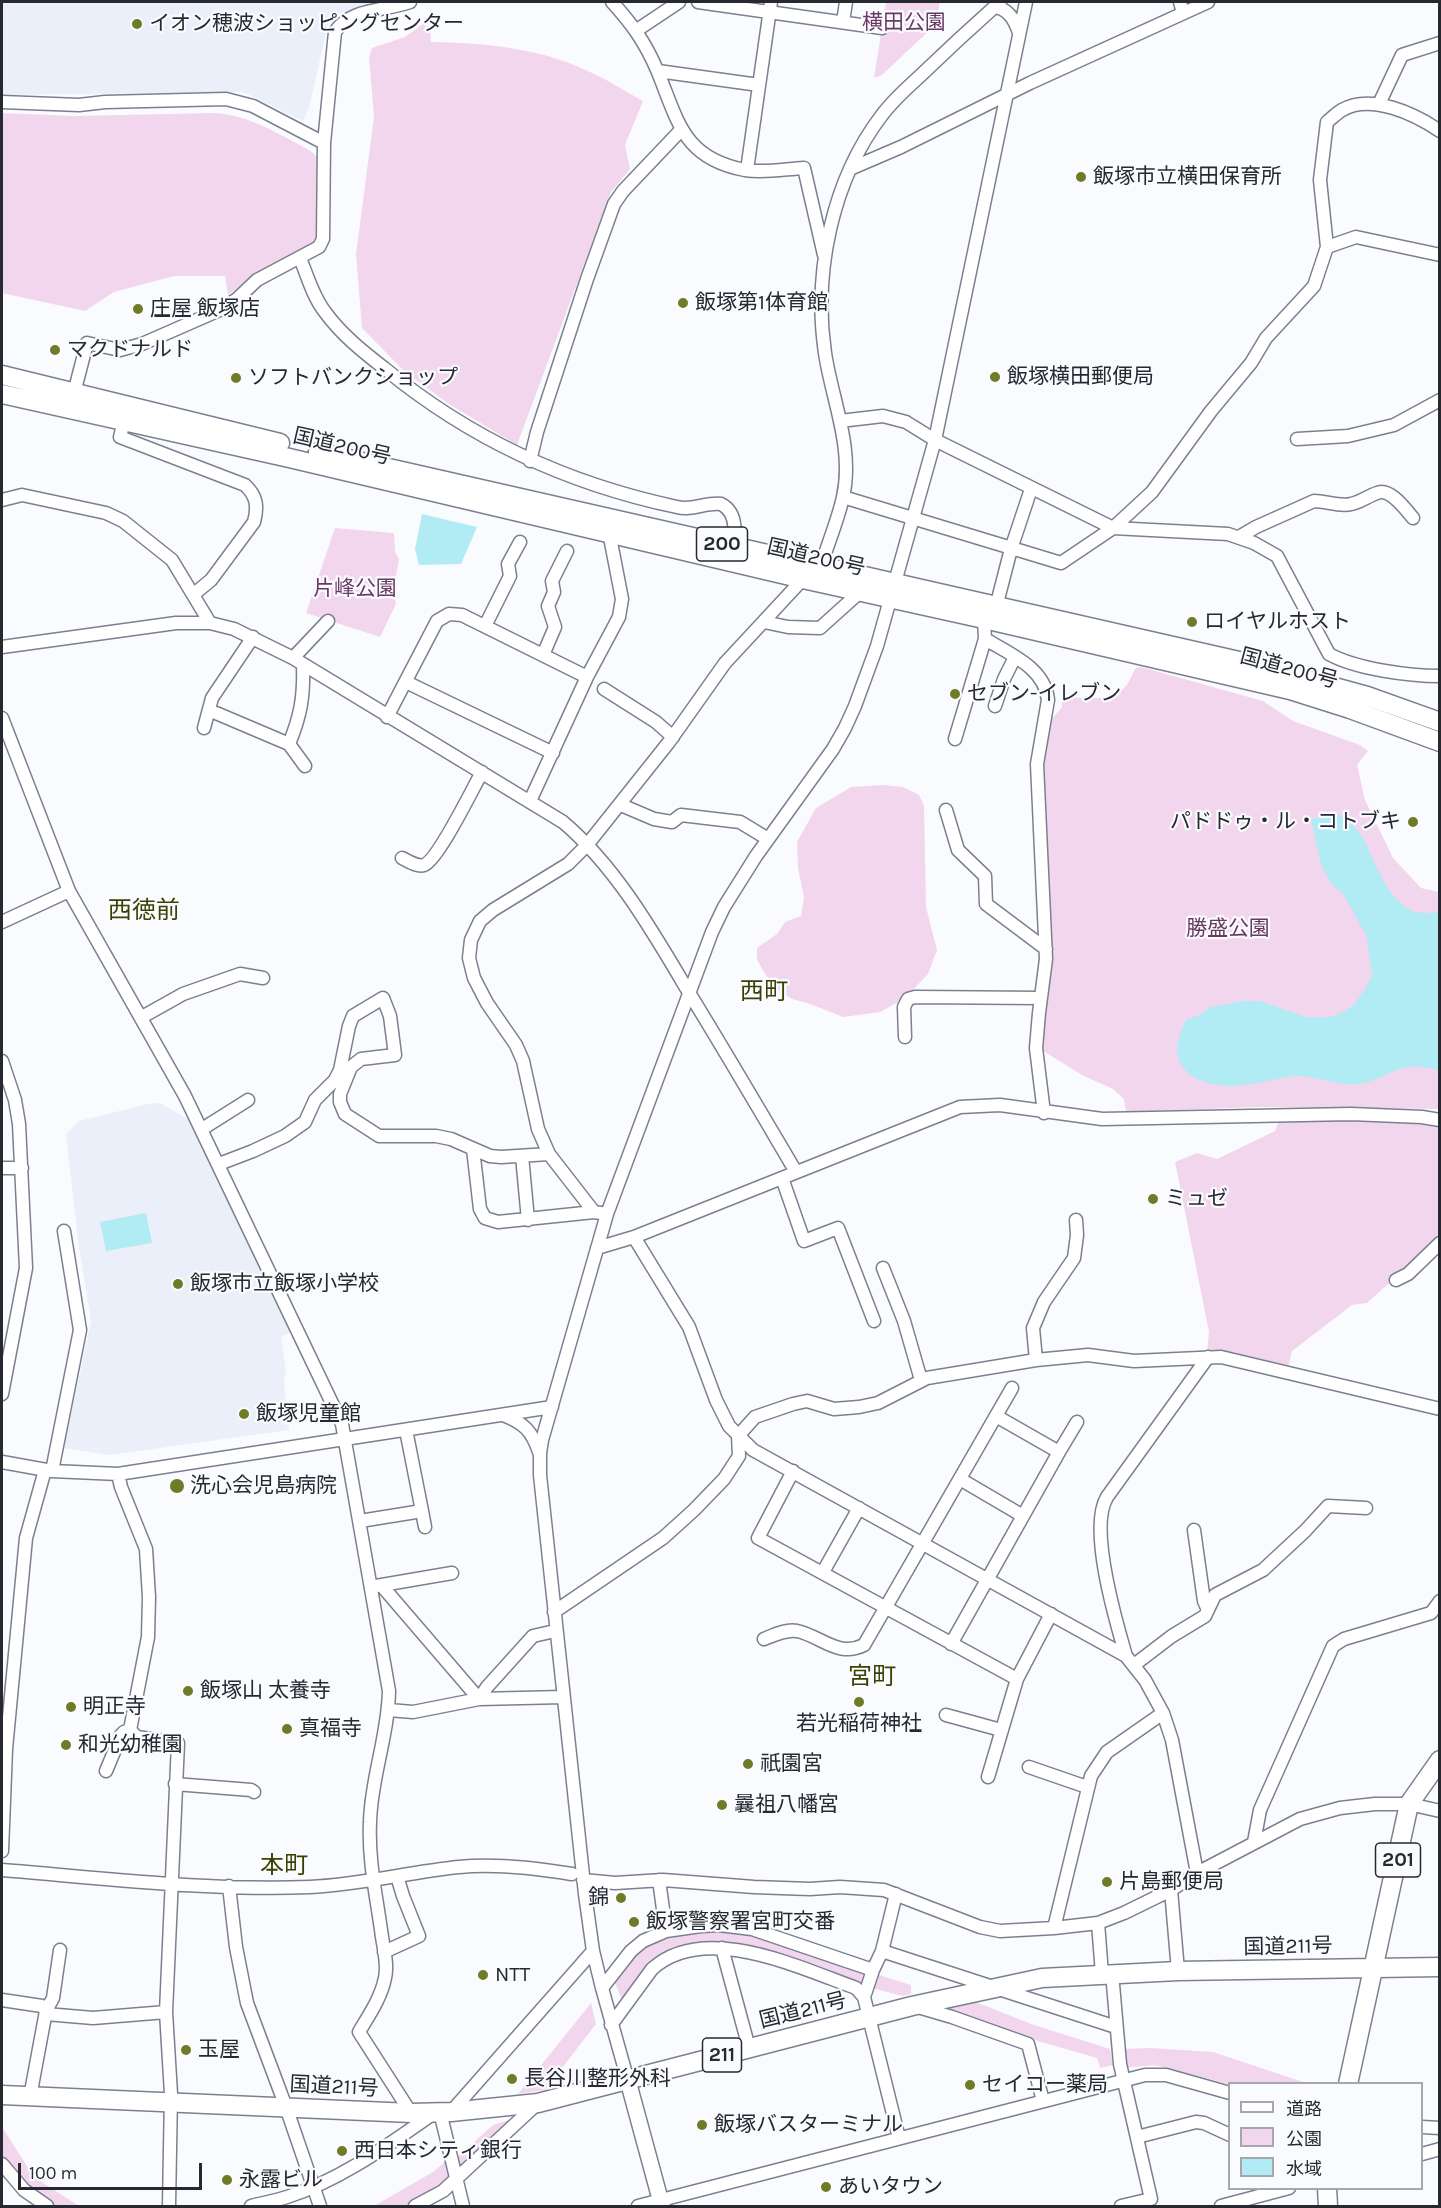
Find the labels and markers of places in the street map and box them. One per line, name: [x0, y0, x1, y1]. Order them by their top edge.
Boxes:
place label: イオン穂波ショッピングセンター: [149, 11, 464, 37]
marker: イオン穂波ショッピングセンター: [130, 17, 144, 31]
place label: 飯塚市立横田保育所: [1093, 164, 1282, 190]
marker: 飯塚市立横田保育所: [1074, 170, 1088, 184]
place label: 飯塚第1体育館: [695, 290, 828, 316]
place label: 庄屋 飯塚店: [150, 296, 260, 322]
marker: 飯塚第1体育館: [676, 296, 690, 310]
marker: 庄屋 飯塚店: [131, 302, 145, 316]
place label: マクドナルド: [67, 337, 193, 363]
marker: マクドナルド: [48, 343, 62, 357]
place label: 飯塚横田郵便局: [1007, 364, 1154, 390]
place label: ソフトバンクショップ: [248, 365, 458, 391]
marker: 飯塚横田郵便局: [988, 370, 1002, 384]
marker: ソフトバンクショップ: [229, 371, 243, 385]
place label: ロイヤルホスト: [1204, 609, 1351, 635]
marker: ロイヤルホスト: [1185, 615, 1199, 629]
place label: セブン-イレブン: [967, 681, 1121, 707]
marker: セブン-イレブン: [948, 687, 962, 701]
place label: パドドゥ・ル・コトブキ: [1170, 809, 1401, 835]
marker: パドドゥ・ル・コトブキ: [1406, 815, 1420, 829]
place label: ミュゼ: [1165, 1186, 1228, 1212]
marker: ミュゼ: [1146, 1192, 1160, 1206]
place label: 飯塚市立飯塚小学校: [190, 1271, 379, 1297]
marker: 飯塚市立飯塚小学校: [171, 1277, 185, 1291]
place label: 飯塚児童館: [256, 1401, 361, 1427]
marker: 飯塚児童館: [237, 1407, 251, 1421]
place label: 洗心会児島病院: [190, 1473, 337, 1499]
marker: 洗心会児島病院: [168, 1477, 186, 1495]
place label: 飯塚山 太養寺: [200, 1678, 331, 1704]
marker: 飯塚山 太養寺: [181, 1684, 195, 1698]
place label: 明正寺: [83, 1694, 146, 1720]
marker: 若光稲荷神社: [852, 1695, 866, 1709]
marker: 明正寺: [64, 1700, 78, 1714]
place label: 若光稲荷神社: [796, 1711, 922, 1737]
place label: 真福寺: [299, 1716, 362, 1742]
marker: 真福寺: [280, 1722, 294, 1736]
place label: 和光幼稚園: [78, 1732, 183, 1758]
marker: 和光幼稚園: [59, 1738, 73, 1752]
place label: 祇園宮: [760, 1751, 823, 1777]
marker: 祇園宮: [741, 1757, 755, 1771]
place label: 曩祖八幡宮: [734, 1792, 839, 1818]
marker: 曩祖八幡宮: [715, 1798, 729, 1812]
place label: 片島郵便局: [1119, 1869, 1224, 1895]
marker: 片島郵便局: [1100, 1875, 1114, 1889]
place label: 錦: [588, 1885, 609, 1911]
marker: 錦: [614, 1891, 628, 1905]
place label: 飯塚警察署宮町交番: [646, 1909, 835, 1935]
marker: 飯塚警察署宮町交番: [627, 1915, 641, 1929]
place label: NTT: [495, 1962, 530, 1988]
marker: NTT: [476, 1968, 490, 1982]
place label: 玉屋: [198, 2037, 240, 2063]
marker: 玉屋: [179, 2043, 193, 2057]
place label: 長谷川整形外科: [524, 2066, 671, 2092]
marker: 長谷川整形外科: [505, 2072, 519, 2086]
place label: セイコー薬局: [982, 2072, 1108, 2098]
marker: セイコー薬局: [963, 2078, 977, 2092]
place label: 飯塚バスターミナル: [714, 2112, 903, 2138]
marker: 飯塚バスターミナル: [695, 2118, 709, 2132]
place label: 西日本シティ銀行: [354, 2138, 522, 2164]
marker: 西日本シティ銀行: [335, 2144, 349, 2158]
place label: 永露ビル: [239, 2167, 323, 2193]
marker: 永露ビル: [220, 2173, 234, 2187]
place label: あいタウン: [838, 2174, 943, 2200]
marker: あいタウン: [819, 2180, 833, 2194]

